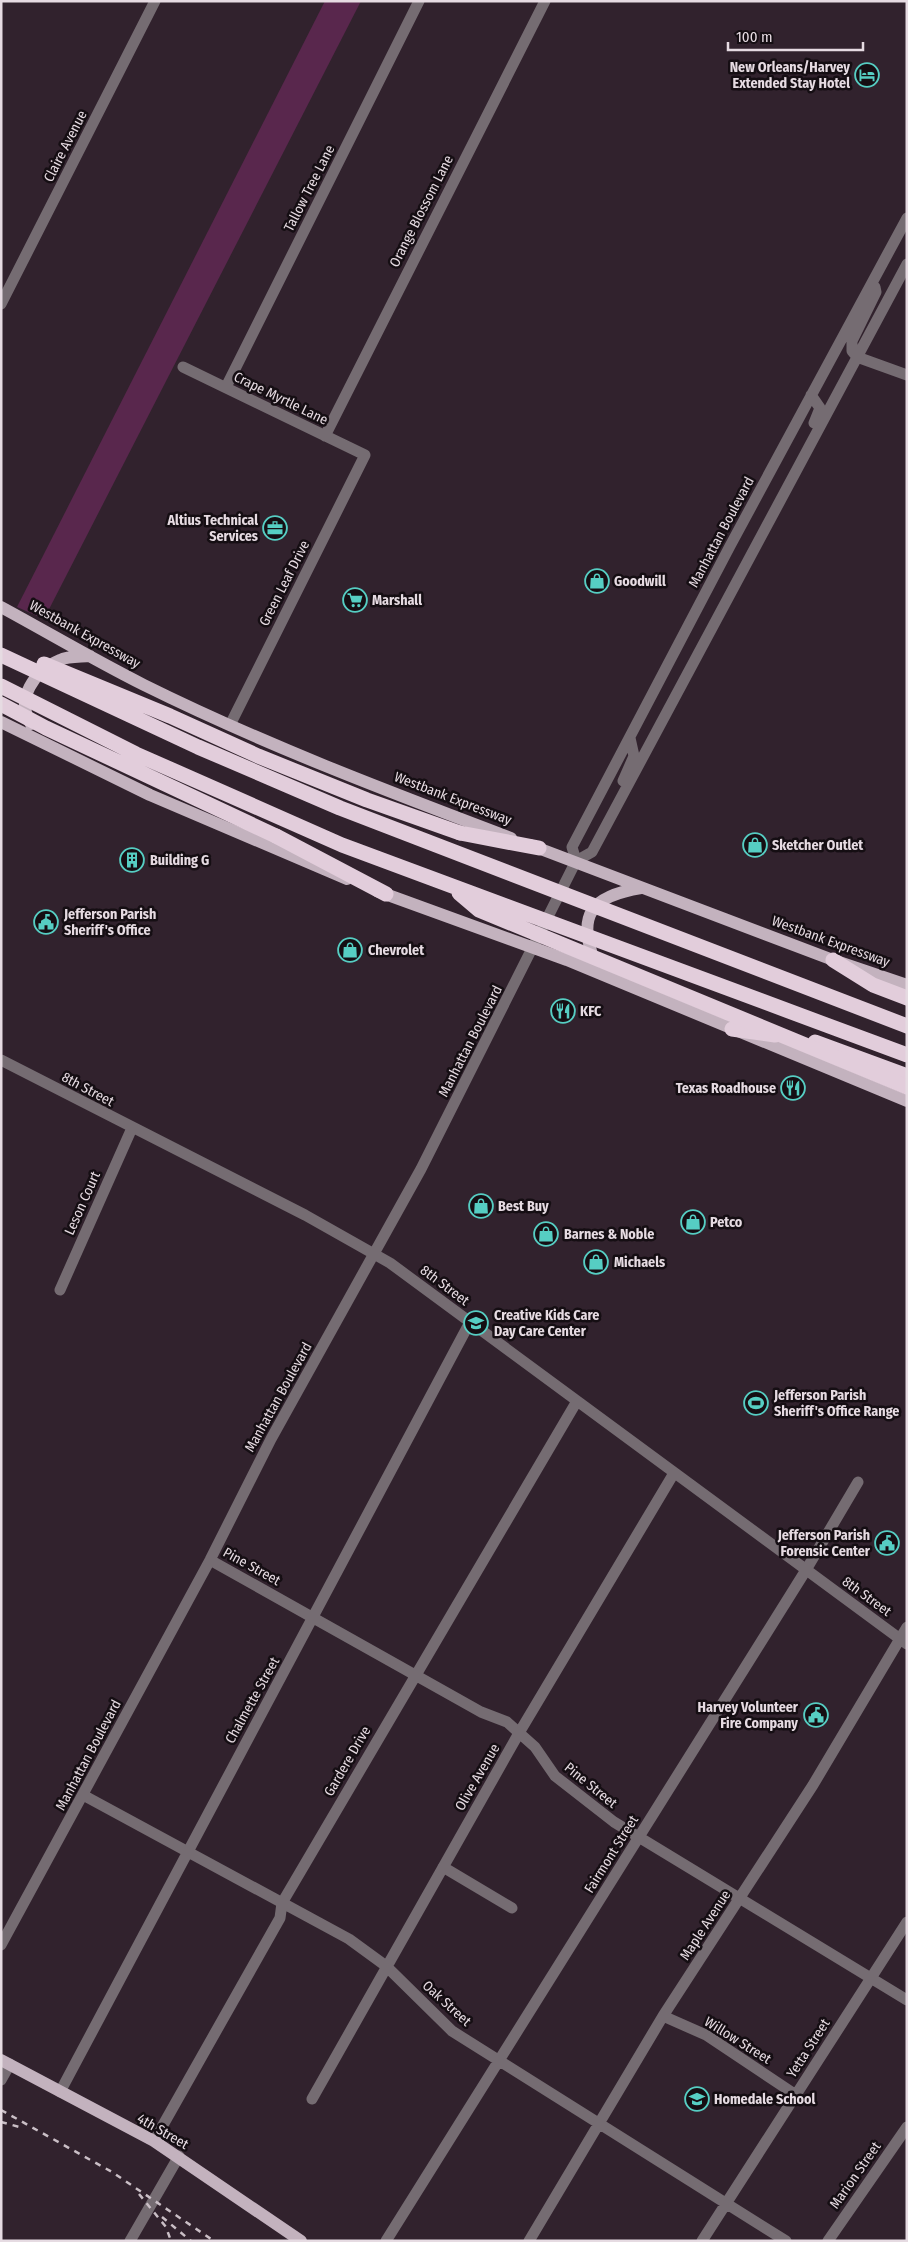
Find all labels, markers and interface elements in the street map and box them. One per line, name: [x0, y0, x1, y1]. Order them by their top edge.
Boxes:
scale bar: [728, 20, 863, 52]
text: 100 m: [736, 28, 773, 46]
place label: New Orleans/Harvey Extended Stay Hotel: [730, 59, 850, 92]
hotel icon: New Orleans/Harvey Extended Stay Hotel: [854, 62, 880, 88]
street label: Claire Avenue: [40, 108, 91, 185]
street label: Tallow Tree Lane: [280, 142, 339, 234]
street label: Orange Blossom Lane: [386, 152, 457, 270]
street label: Crape Myrtle Lane: [231, 368, 331, 429]
street label: Manhattan Boulevard: [685, 474, 758, 590]
place label: Altius Technical Services: [167, 512, 258, 545]
office icon: Altius Technical Services: [262, 515, 288, 541]
street label: Green Leaf Drive: [256, 538, 313, 629]
shop icon: Goodwill: [584, 568, 610, 594]
place label: Goodwill: [614, 573, 666, 590]
supermarket icon: Marshall: [342, 587, 368, 613]
place label: Marshall: [372, 592, 422, 609]
street label: Westbank Expressway: [26, 597, 144, 672]
street label: Westbank Expressway: [392, 768, 515, 829]
shop icon: Sketcher Outlet: [742, 832, 768, 858]
place label: Sketcher Outlet: [772, 837, 864, 854]
building icon: Building G: [119, 847, 145, 873]
place label: Building G: [150, 852, 209, 869]
place label: Jefferson Parish Sheriff's Office: [63, 906, 156, 939]
public building icon: Jefferson Parish Sheriff's Office: [33, 909, 59, 935]
street label: Westbank Expressway: [769, 912, 893, 971]
shop icon: Chevrolet: [337, 937, 363, 963]
place label: Chevrolet: [368, 942, 425, 959]
street label: Manhattan Boulevard: [435, 983, 506, 1100]
restaurant icon: KFC: [550, 998, 576, 1024]
place label: KFC: [580, 1003, 602, 1020]
street label: 8th Street: [59, 1069, 117, 1110]
restaurant icon: Texas Roadhouse: [780, 1075, 806, 1101]
place label: Texas Roadhouse: [676, 1080, 776, 1097]
street label: Leson Court: [61, 1168, 104, 1238]
shop icon: Best Buy: [468, 1193, 494, 1219]
place label: Best Buy: [498, 1198, 549, 1215]
shop icon: Petco: [680, 1209, 706, 1235]
place label: Petco: [710, 1214, 743, 1231]
shop icon: Barnes & Noble: [533, 1221, 559, 1247]
place label: Barnes & Noble: [564, 1226, 654, 1243]
shop icon: Michaels: [583, 1249, 609, 1275]
place label: Michaels: [614, 1254, 665, 1271]
street label: 8th Street: [417, 1262, 473, 1309]
place label: Creative Kids Care Day Care Center: [494, 1307, 599, 1340]
school or university icon: Creative Kids Care Day Care Center: [463, 1310, 489, 1336]
street label: Manhattan Boulevard: [241, 1339, 316, 1455]
place label: Jefferson Parish Sheriff's Office Range: [773, 1387, 899, 1420]
sports icon: Jefferson Parish Sheriff's Office Range: [743, 1390, 769, 1416]
place label: Jefferson Parish Forensic Center: [777, 1527, 871, 1560]
public building icon: Jefferson Parish Forensic Center: [874, 1530, 900, 1556]
street label: Pine Street: [220, 1544, 284, 1589]
street label: 8th Street: [839, 1573, 895, 1620]
street label: Chalmette Street: [222, 1654, 283, 1746]
street label: Manhattan Boulevard: [52, 1697, 125, 1813]
place label: Harvey Volunteer Fire Company: [698, 1699, 799, 1732]
public building icon: Harvey Volunteer Fire Company: [803, 1702, 829, 1728]
street label: Gardere Drive: [321, 1723, 374, 1799]
street label: Olive Avenue: [451, 1741, 503, 1814]
street label: Pine Street: [561, 1759, 621, 1812]
street label: Fairmont Street: [581, 1812, 642, 1896]
street label: Maple Avenue: [676, 1887, 734, 1964]
street label: Oak Street: [419, 1977, 475, 2030]
street label: Willow Street: [701, 2013, 775, 2068]
street label: Yetta Street: [783, 2015, 834, 2081]
school or university icon: Homedale School: [684, 2086, 710, 2112]
place label: Homedale School: [714, 2091, 816, 2108]
street label: 4th Street: [134, 2110, 192, 2153]
street label: Marion Street: [826, 2138, 885, 2212]

